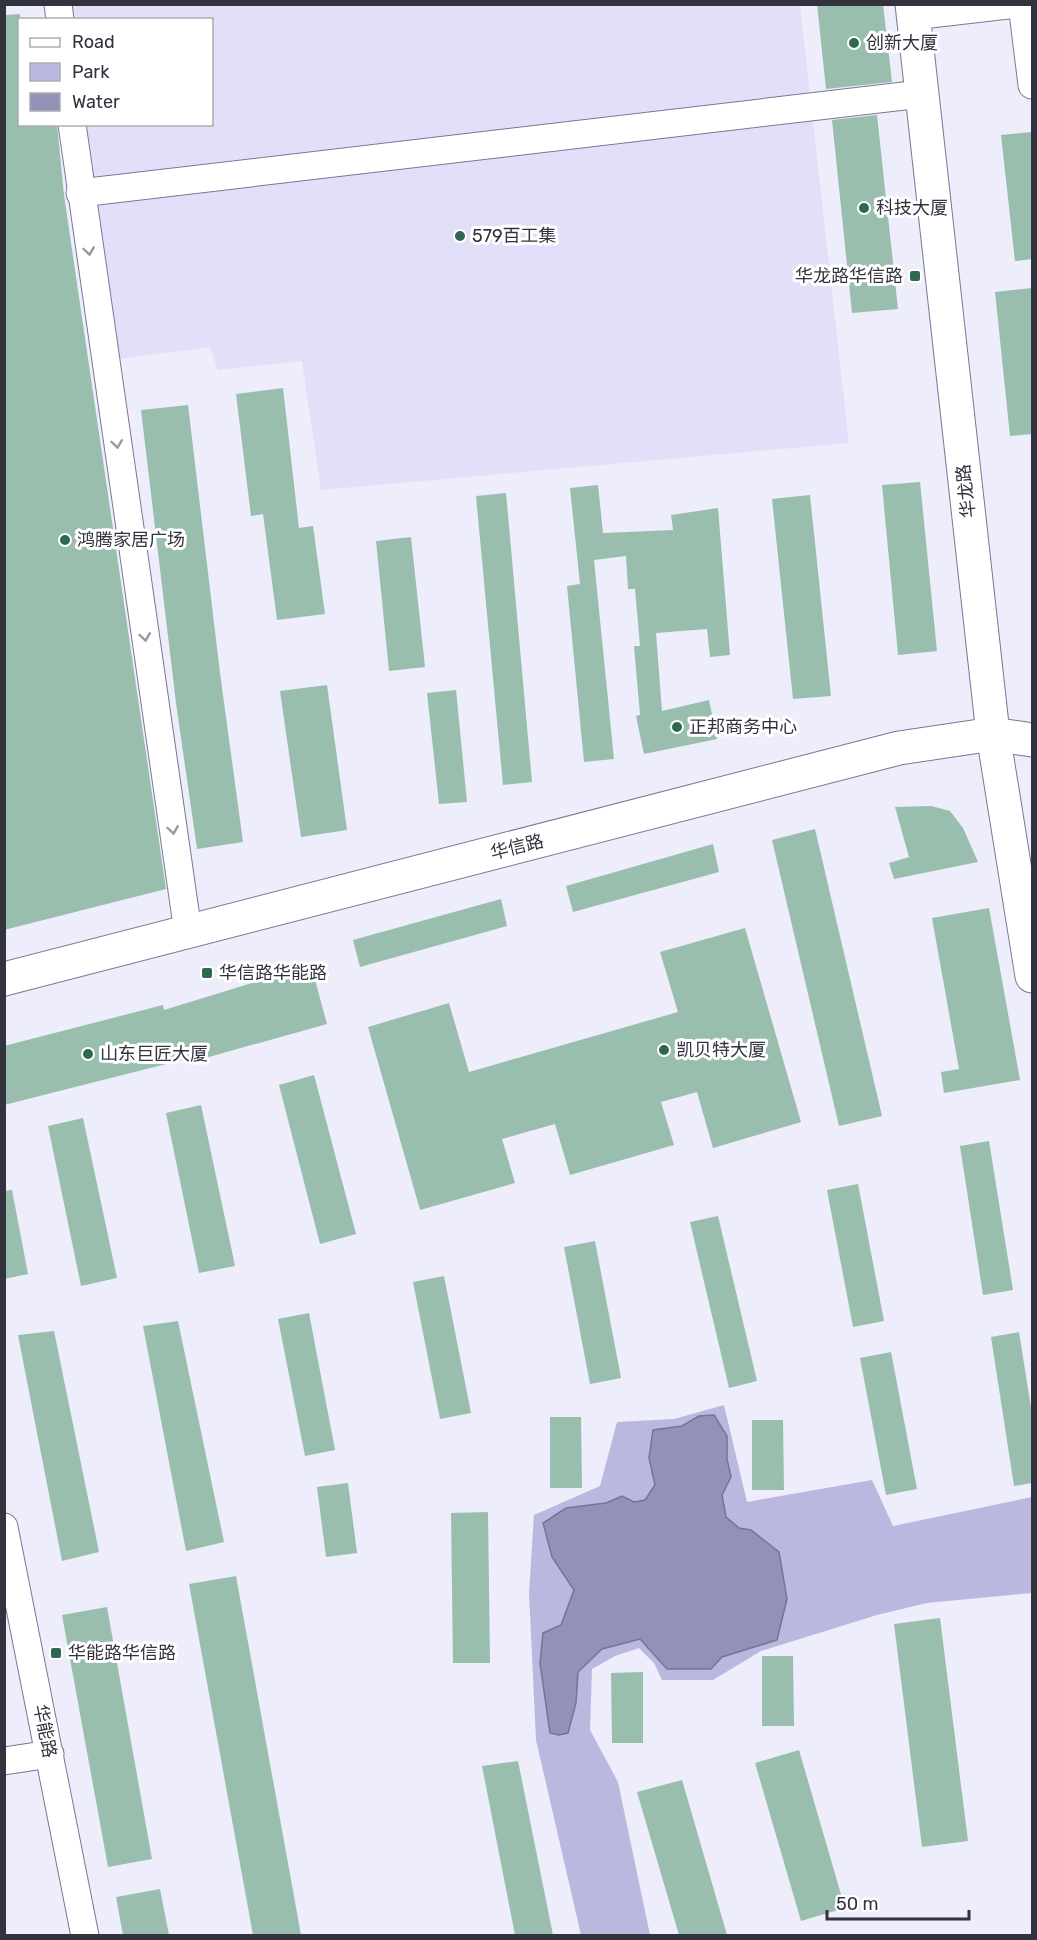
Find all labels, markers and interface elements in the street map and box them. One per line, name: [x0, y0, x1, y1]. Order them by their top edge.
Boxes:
legend: [18, 18, 213, 126]
text: Road: [72, 31, 115, 53]
place label: 创新大厦: [866, 32, 938, 54]
marker: 创新大厦: [847, 36, 861, 50]
text: Park: [72, 61, 110, 83]
text: Water: [72, 91, 120, 113]
place label: 科技大厦: [876, 197, 948, 219]
marker: 科技大厦: [857, 201, 871, 215]
place label: 579百工集: [472, 225, 557, 247]
marker: 579百工集: [453, 229, 467, 243]
one-way arrow: [82, 246, 94, 256]
place label: 华龙路华信路: [795, 265, 903, 287]
marker: 华龙路华信路: [908, 269, 922, 283]
one-way arrow: [110, 439, 122, 449]
street label: 华龙路: [952, 463, 980, 519]
place label: 鸿腾家居广场: [77, 529, 185, 551]
marker: 鸿腾家居广场: [58, 533, 72, 547]
one-way arrow: [138, 632, 150, 642]
place label: 正邦商务中心: [689, 716, 797, 738]
marker: 正邦商务中心: [670, 720, 684, 734]
one-way arrow: [166, 825, 178, 835]
street label: 华信路: [488, 830, 546, 864]
place label: 华信路华能路: [219, 962, 327, 984]
marker: 华信路华能路: [200, 966, 214, 980]
place label: 凯贝特大厦: [676, 1039, 766, 1061]
place label: 山东巨匠大厦: [100, 1043, 208, 1065]
marker: 凯贝特大厦: [657, 1043, 671, 1057]
marker: 山东巨匠大厦: [81, 1047, 95, 1061]
place label: 华能路华信路: [68, 1642, 176, 1664]
marker: 华能路华信路: [49, 1646, 63, 1660]
street label: 华能路: [29, 1702, 61, 1760]
scale bar: [827, 1883, 970, 1921]
text: 50 m: [836, 1893, 879, 1915]

